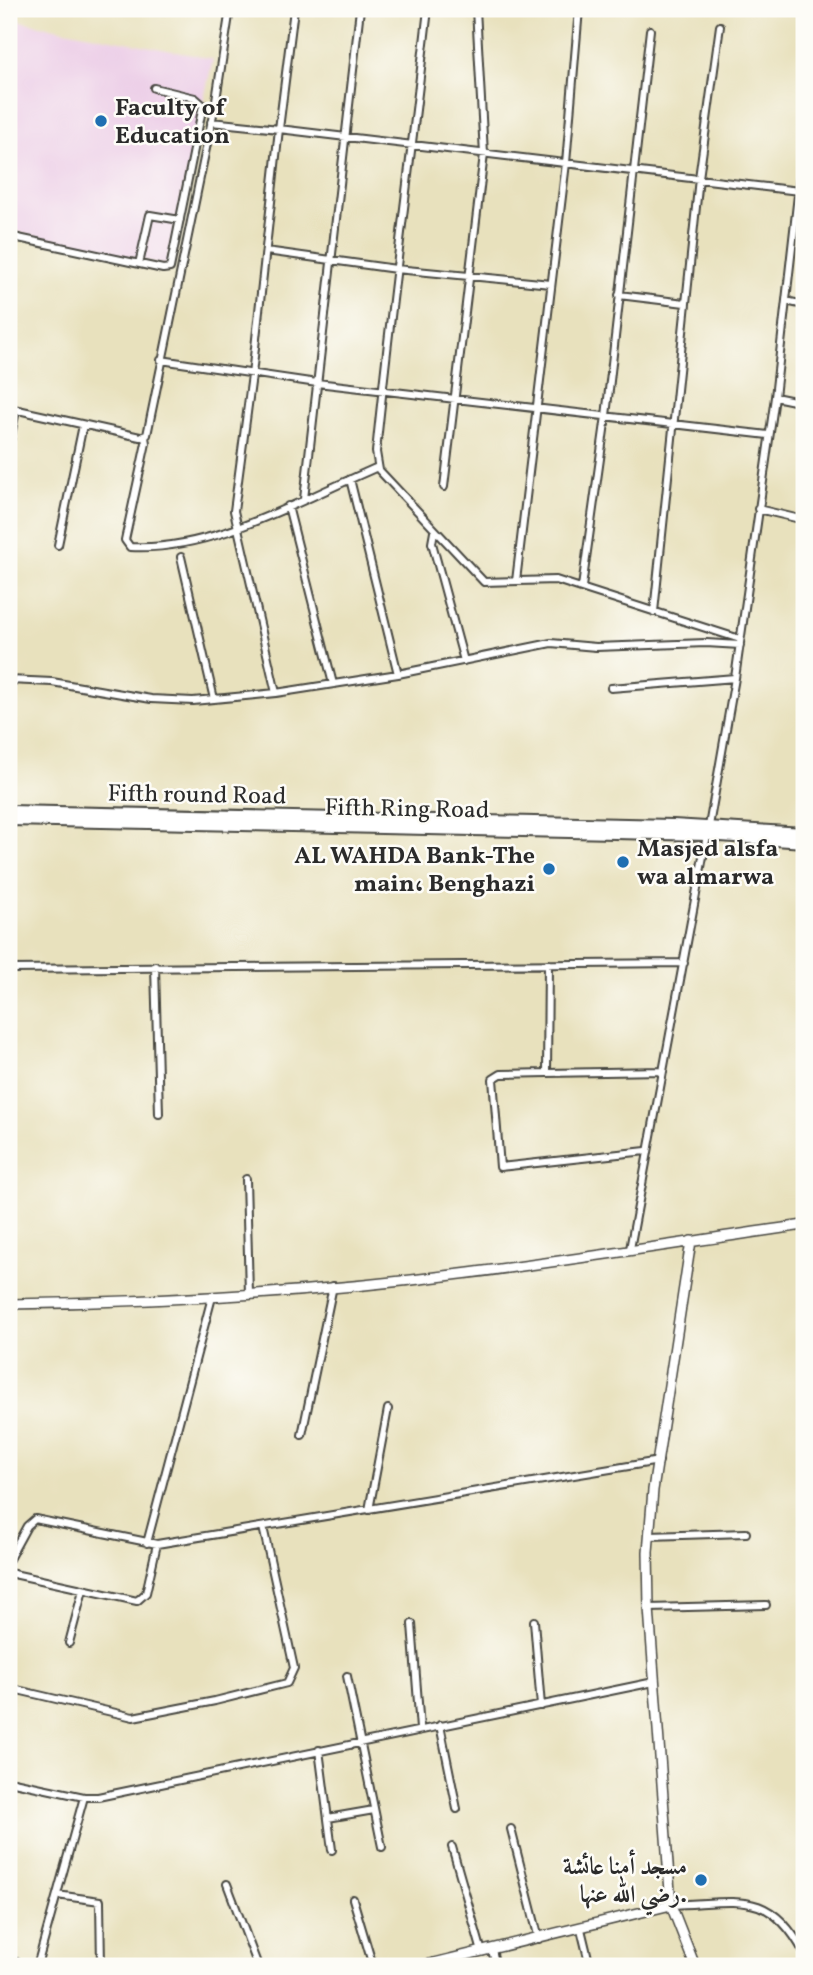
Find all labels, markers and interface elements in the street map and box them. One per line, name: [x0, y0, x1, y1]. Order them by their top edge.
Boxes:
place label: Faculty of Education: [115, 92, 230, 154]
marker: Faculty of Education: [93, 113, 109, 129]
street label: Fifth round Road: [107, 777, 287, 815]
street label: Fifth Ring Road: [324, 792, 490, 828]
place label: Masjed alsfa wa almarwa: [637, 833, 778, 895]
place label: AL WAHDA Bank-The main، Benghazi: [294, 840, 535, 902]
marker: Masjed alsfa wa almarwa: [615, 854, 631, 870]
marker: AL WAHDA Bank-The main، Benghazi: [541, 861, 557, 877]
place label: مسجد أمنا عائشة رضي الله عنها.: [563, 1849, 687, 1916]
marker: مسجد أمنا عائشة رضي الله عنها.: [693, 1872, 709, 1888]

